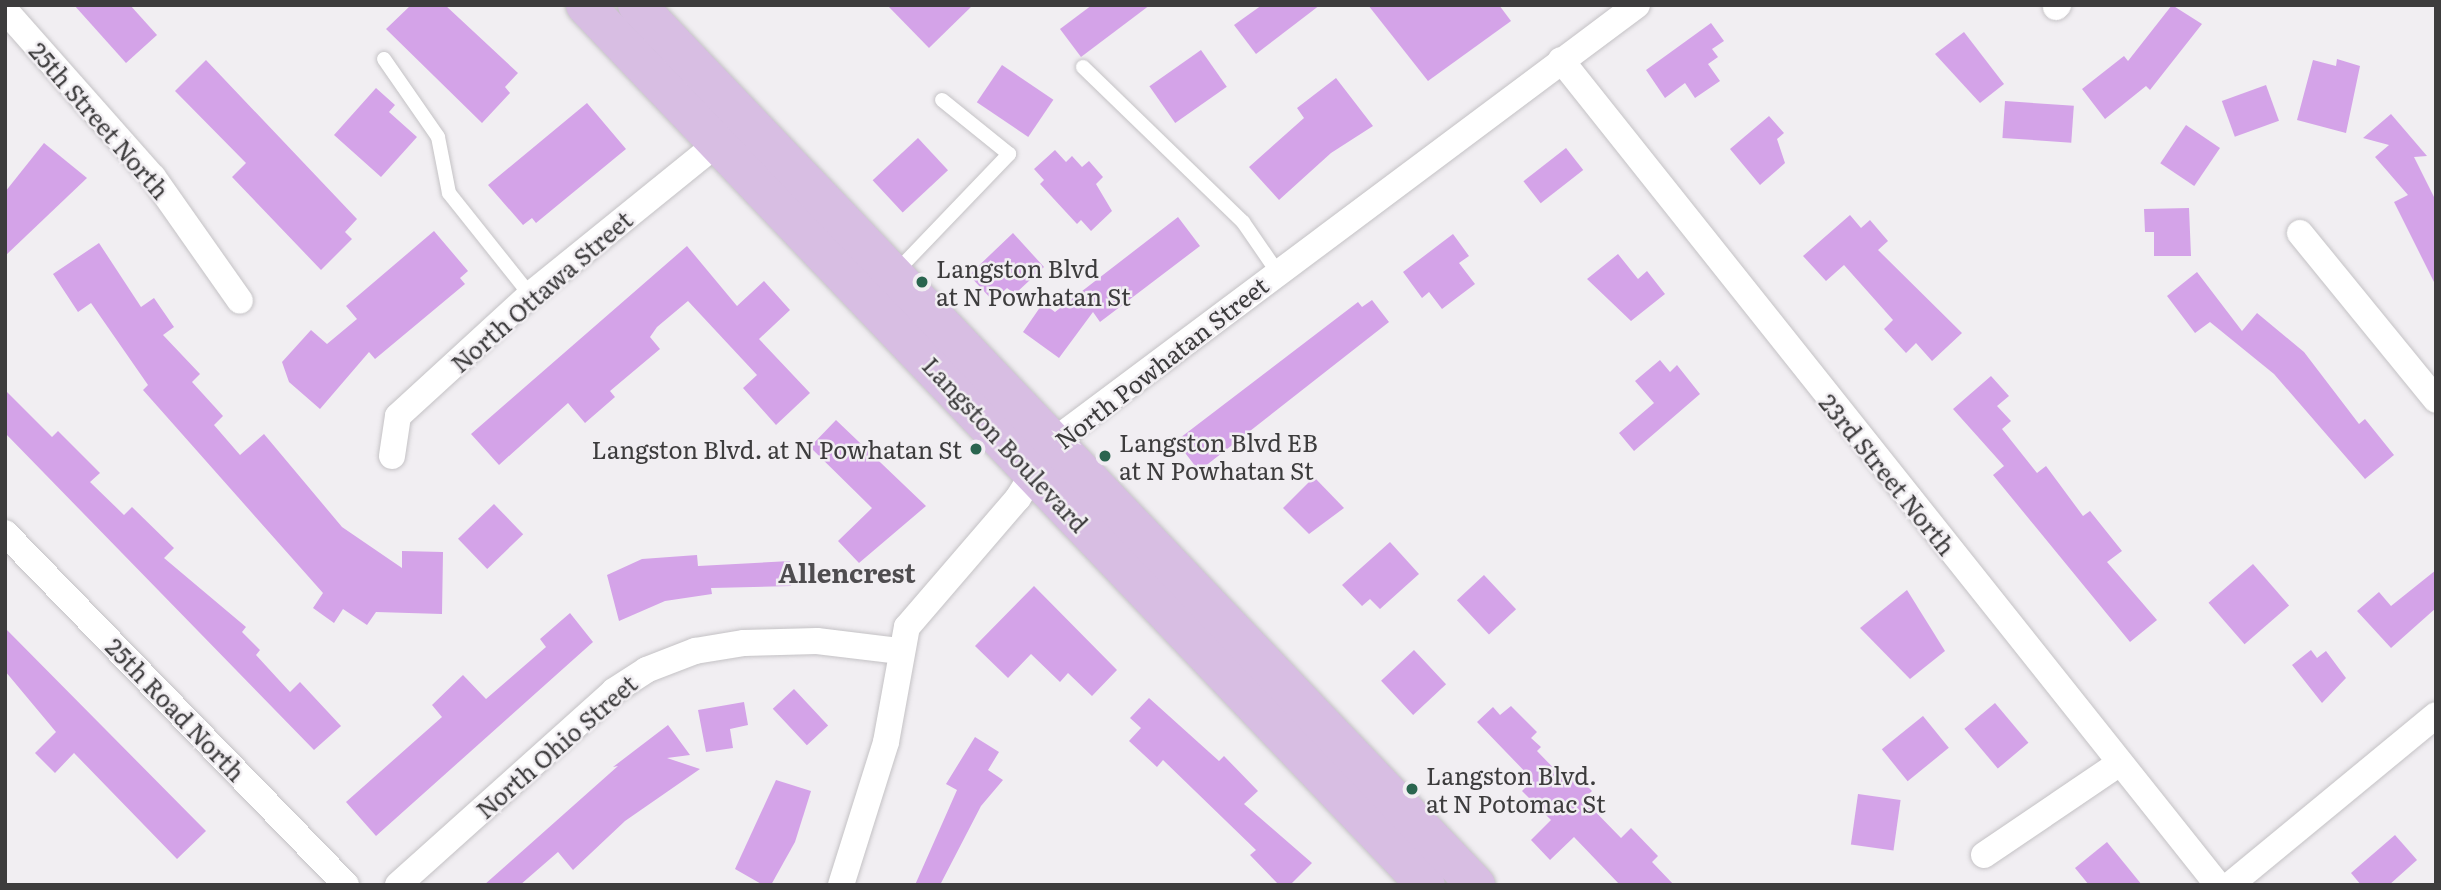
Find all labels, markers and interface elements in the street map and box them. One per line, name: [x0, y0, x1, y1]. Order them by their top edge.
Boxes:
street label: 25th Street North: [24, 36, 176, 204]
street label: North Ottawa Street: [445, 204, 637, 378]
place label: Langston Blvd at N Powhatan St: [936, 254, 1131, 310]
street label: North Powhatan Street: [1049, 270, 1273, 454]
marker: Langston Blvd at N Powhatan St: [914, 274, 930, 290]
street label: Langston Boulevard: [917, 351, 1095, 537]
street label: 23rd Street North: [1814, 388, 1962, 560]
place label: Langston Blvd EB at N Powhatan St: [1119, 428, 1318, 484]
place label: Langston Blvd. at N Powhatan St: [591, 435, 962, 463]
marker: Langston Blvd. at N Powhatan St: [968, 441, 984, 457]
marker: Langston Blvd EB at N Powhatan St: [1097, 448, 1113, 464]
district label: Allencrest: [778, 556, 916, 588]
street label: 25th Road North: [101, 632, 251, 786]
street label: North Ohio Street: [470, 668, 642, 824]
place label: Langston Blvd. at N Potomac St: [1426, 761, 1606, 817]
marker: Langston Blvd. at N Potomac St: [1404, 781, 1420, 797]

